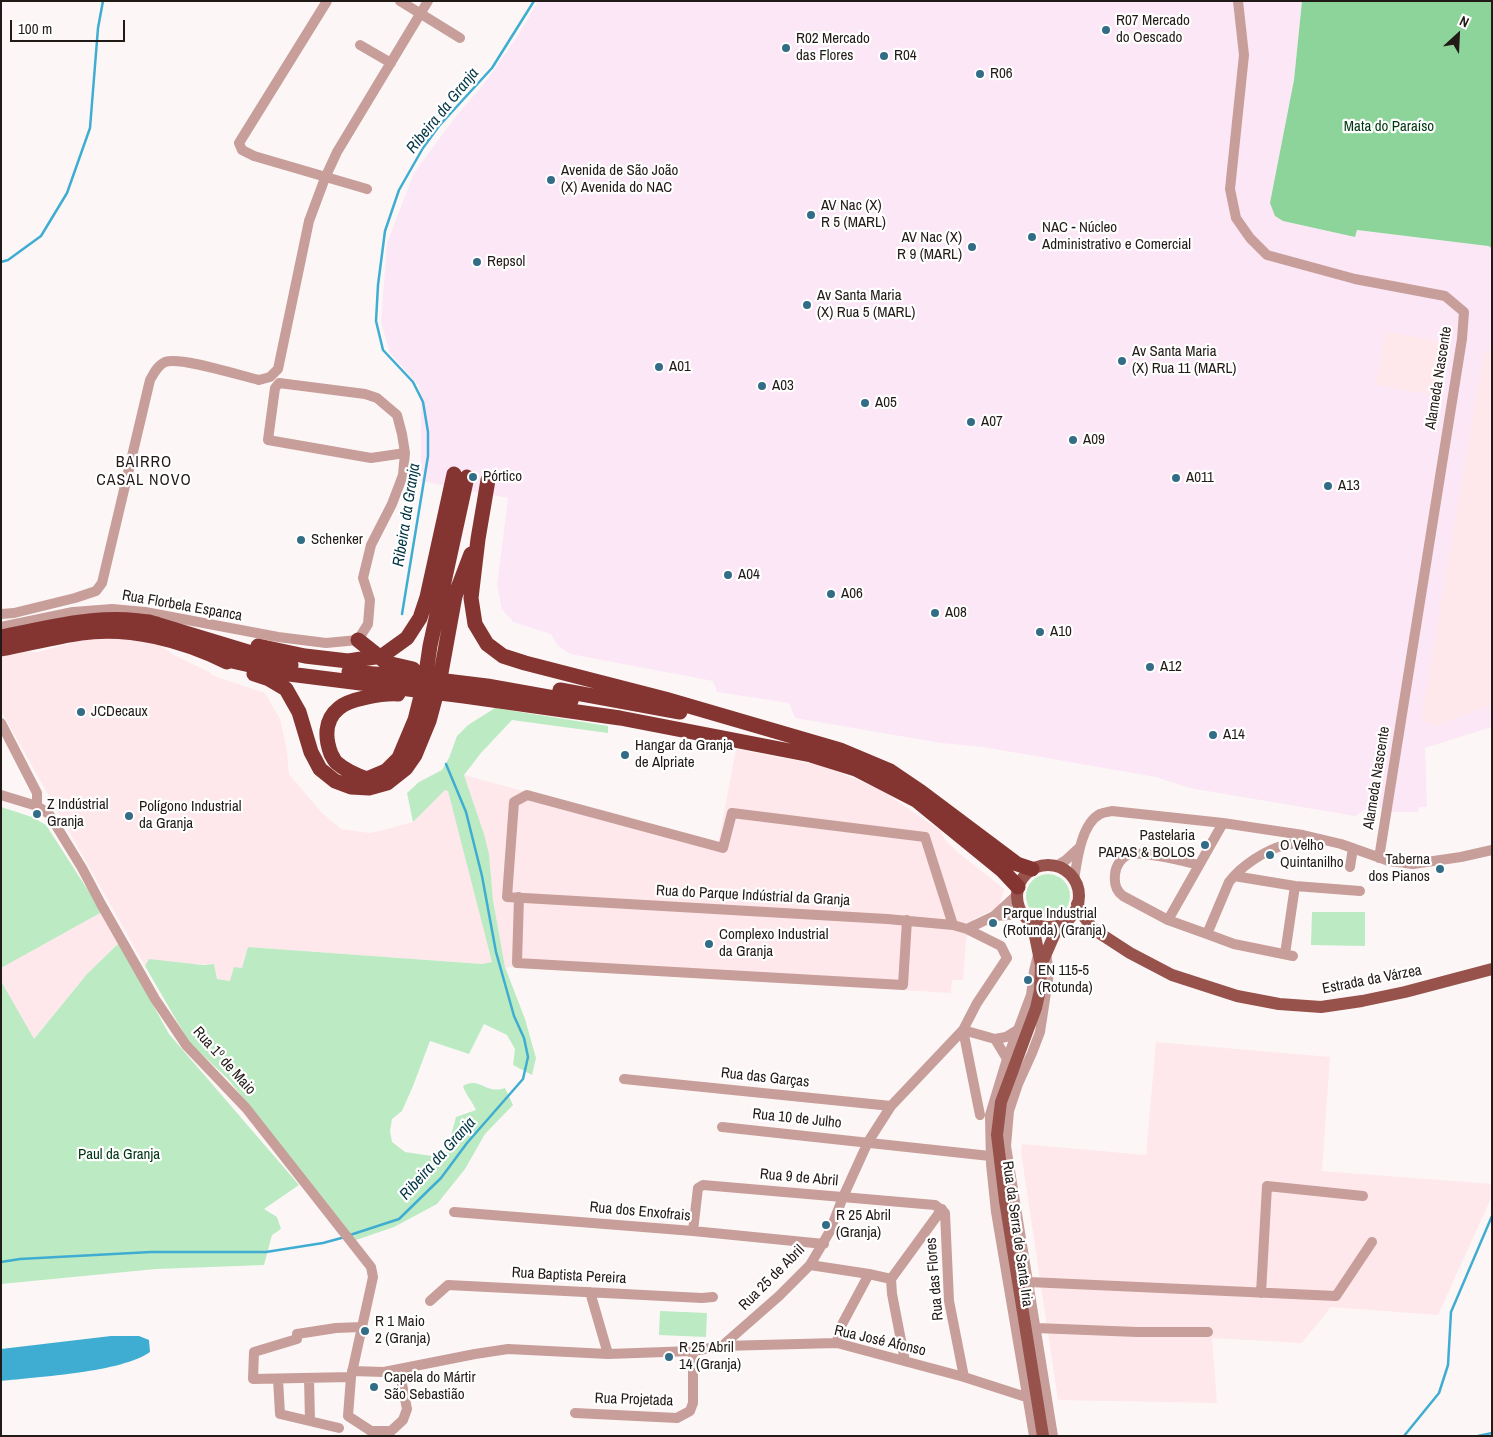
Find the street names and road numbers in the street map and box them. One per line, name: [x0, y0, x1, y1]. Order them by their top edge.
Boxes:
street label: Alameda Nascente: [1422, 325, 1456, 431]
street label: Rua Florbela Espanca: [121, 587, 243, 625]
street label: Alameda Nascente: [1360, 725, 1394, 831]
street label: Rua do Parque Indústrial da Granja: [656, 882, 850, 910]
street label: Estrada da Várzea: [1321, 962, 1423, 998]
street label: Rua 1º de Maio: [189, 1023, 259, 1099]
street label: Rua das Garças: [720, 1064, 810, 1092]
street label: Rua 10 de Julho: [752, 1105, 842, 1133]
street label: Rua da Serra de Santa Iria: [998, 1160, 1036, 1308]
street label: Rua 9 de Abril: [759, 1166, 839, 1190]
street label: Rua dos Enxofrais: [589, 1199, 691, 1225]
street label: Rua das Flores: [922, 1237, 948, 1321]
street label: Rua 25 de Abril: [735, 1241, 809, 1315]
street label: Rua Baptista Pereira: [511, 1264, 627, 1288]
street label: Rua José Afonso: [832, 1322, 928, 1360]
street label: Rua Projetada: [594, 1390, 674, 1410]

